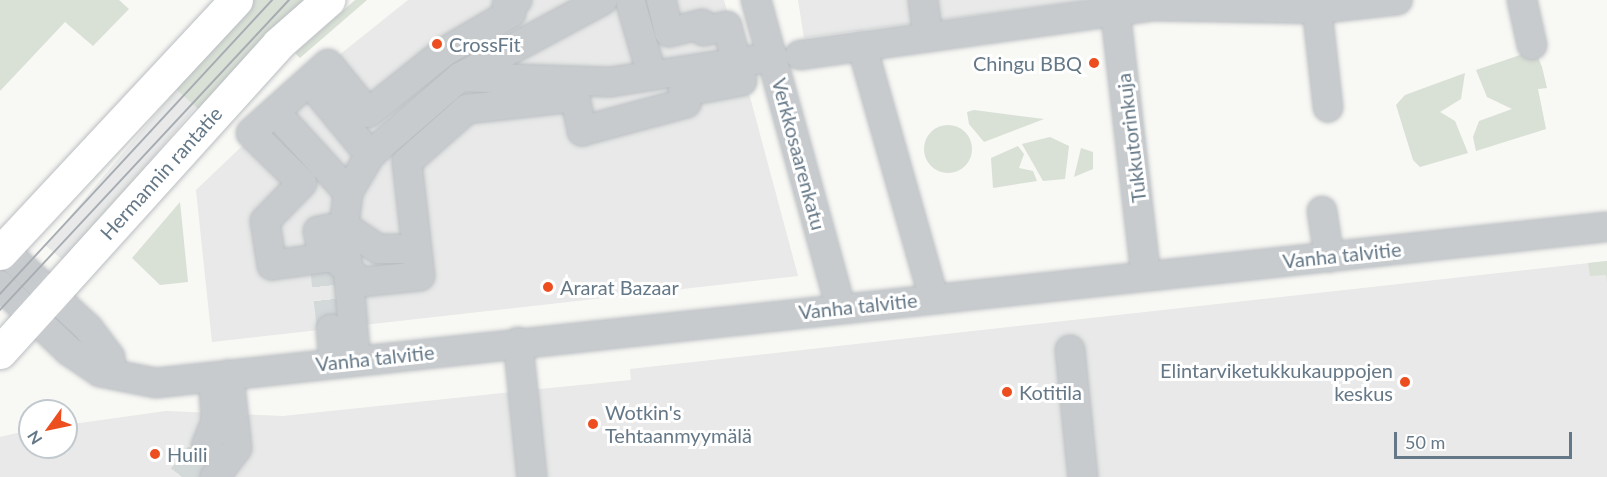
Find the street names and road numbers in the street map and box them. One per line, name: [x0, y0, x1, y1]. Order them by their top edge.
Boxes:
street label: Tukkutorinkuja: [1111, 72, 1151, 204]
street label: Verkkosaarenkatu: [767, 75, 831, 233]
street label: Hermannin rantatie: [95, 102, 227, 244]
street label: Vanha talvitie: [1281, 237, 1403, 273]
street label: Vanha talvitie: [797, 288, 919, 324]
street label: Vanha talvitie: [314, 340, 436, 376]

